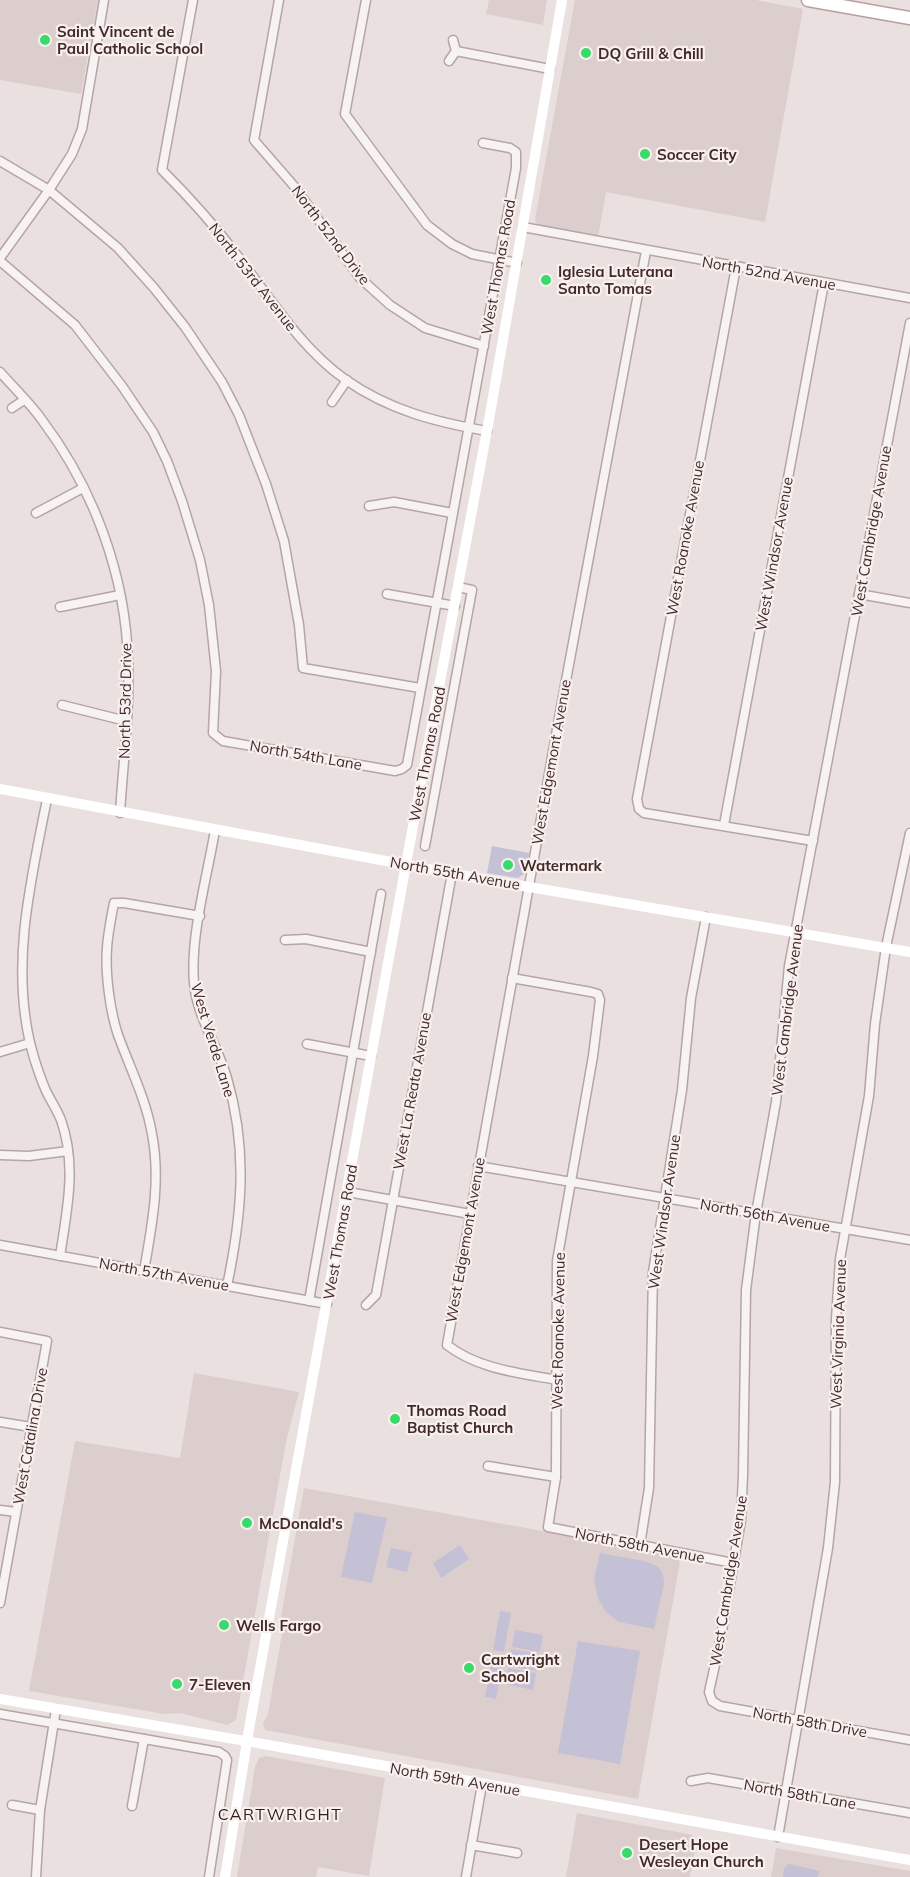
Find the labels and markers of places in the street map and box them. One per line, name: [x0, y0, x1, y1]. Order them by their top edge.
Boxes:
place label: Saint Vincent de Paul Catholic School: [57, 22, 203, 58]
marker: Saint Vincent de Paul Catholic School: [38, 33, 52, 47]
place label: DQ Grill & Chill: [598, 44, 704, 63]
marker: DQ Grill & Chill: [579, 46, 593, 60]
place label: Soccer City: [657, 145, 738, 164]
marker: Soccer City: [638, 147, 652, 161]
place label: Iglesia Luterana Santo Tomas: [558, 262, 673, 298]
marker: Iglesia Luterana Santo Tomas: [539, 273, 553, 287]
place label: Watermark: [520, 856, 603, 875]
marker: Watermark: [501, 858, 515, 872]
place label: Thomas Road Baptist Church: [407, 1401, 513, 1437]
marker: Thomas Road Baptist Church: [388, 1412, 402, 1426]
place label: McDonald's: [259, 1514, 343, 1533]
marker: McDonald's: [240, 1516, 254, 1530]
place label: Wells Fargo: [236, 1616, 321, 1635]
marker: Wells Fargo: [217, 1618, 231, 1632]
place label: Cartwright School: [481, 1650, 560, 1686]
marker: Cartwright School: [462, 1661, 476, 1675]
place label: 7-Eleven: [189, 1675, 251, 1694]
marker: 7-Eleven: [170, 1677, 184, 1691]
place label: Desert Hope Wesleyan Church: [639, 1835, 764, 1871]
marker: Desert Hope Wesleyan Church: [620, 1846, 634, 1860]

